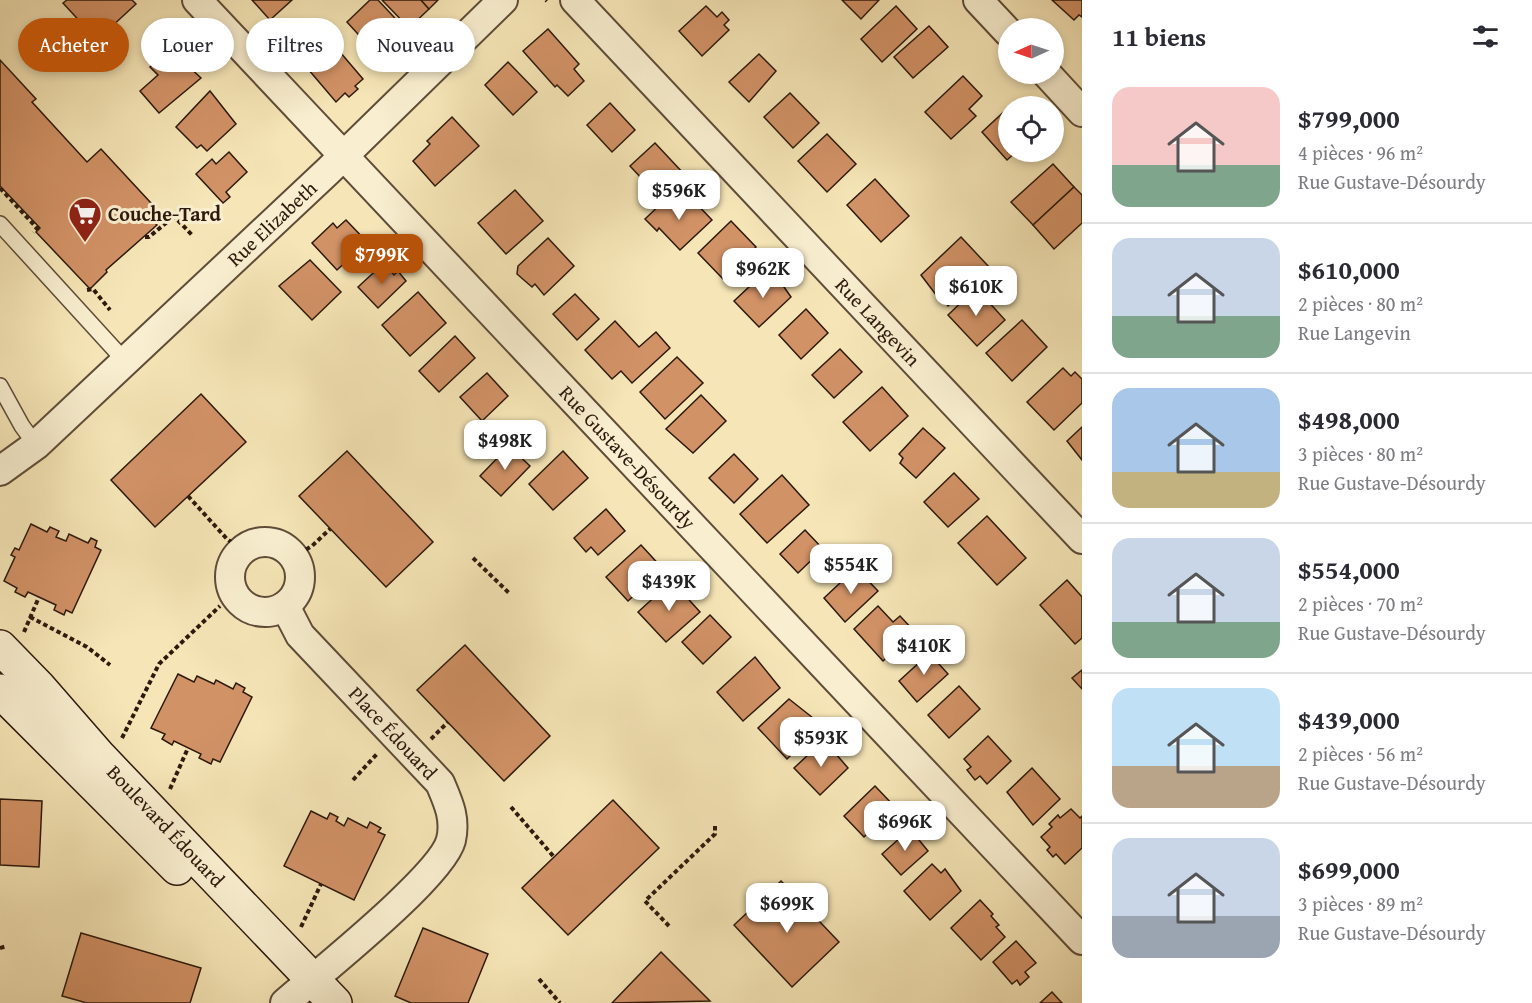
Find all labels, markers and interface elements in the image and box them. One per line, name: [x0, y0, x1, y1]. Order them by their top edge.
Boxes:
text: 11 biens: [1112, 17, 1206, 56]
chip: Acheter: [18, 18, 129, 72]
chip: Louer: [141, 18, 234, 72]
chip: Filtres: [246, 18, 344, 72]
chip: Nouveau: [356, 18, 475, 72]
north arrow: [998, 18, 1064, 84]
map controls: [998, 18, 1064, 162]
icon: filters: [1469, 20, 1502, 53]
button: locate: [998, 96, 1064, 162]
text: $799,000: [1298, 99, 1400, 138]
icon: home: [1160, 111, 1232, 183]
text: 4 pièces · 96 m²: [1298, 138, 1423, 167]
text: Rue Gustave-Désourdy: [1298, 167, 1486, 196]
pin: $596K: [637, 170, 721, 221]
street label: Rue Elizabeth: [220, 174, 323, 273]
text: $596K: [652, 175, 706, 204]
supermarket icon: Couche-Tard: [67, 196, 103, 243]
place label: Couche-Tard: [108, 199, 221, 228]
pin: $799K: [340, 234, 424, 285]
text: $799K: [355, 239, 409, 268]
pin: $962K: [721, 248, 805, 299]
text: $610,000: [1298, 250, 1400, 289]
text: $962K: [736, 253, 790, 282]
icon: home: [1160, 262, 1232, 334]
pin: $610K: [934, 266, 1018, 317]
street label: Rue Langevin: [829, 271, 927, 373]
text: $610K: [949, 271, 1003, 300]
text: 2 pièces · 80 m²: [1298, 289, 1423, 318]
text: Rue Langevin: [1298, 318, 1411, 347]
street label: Rue Gustave-Désourdy: [553, 379, 703, 535]
text: $498,000: [1298, 400, 1400, 439]
icon: home: [1160, 412, 1232, 484]
pin: $498K: [463, 420, 547, 471]
text: $498K: [478, 425, 532, 454]
text: 3 pièces · 80 m²: [1298, 439, 1423, 468]
text: Rue Gustave-Désourdy: [1298, 468, 1486, 497]
pin: $554K: [809, 544, 893, 595]
text: $554K: [824, 549, 878, 578]
text: $554,000: [1298, 550, 1400, 589]
pin: $439K: [627, 561, 711, 612]
icon: home: [1160, 562, 1232, 634]
text: $439K: [642, 566, 696, 595]
text: 2 pièces · 70 m²: [1298, 589, 1423, 618]
text: Rue Gustave-Désourdy: [1298, 618, 1486, 647]
pin: $410K: [882, 625, 966, 676]
text: $410K: [897, 630, 951, 659]
street label: Place Édouard: [342, 679, 445, 786]
text: $439,000: [1298, 700, 1400, 739]
icon: home: [1160, 712, 1232, 784]
pin: $593K: [779, 717, 863, 768]
text: $593K: [794, 722, 848, 751]
text: 2 pièces · 56 m²: [1298, 739, 1423, 768]
street label: Boulevard Édouard: [101, 758, 232, 894]
text: Rue Gustave-Désourdy: [1298, 768, 1486, 797]
pin: $696K: [863, 801, 947, 852]
text: $696K: [878, 806, 932, 835]
text: $699,000: [1298, 850, 1400, 889]
icon: home: [1160, 862, 1232, 934]
pin: $699K: [745, 883, 829, 934]
text: $699K: [760, 888, 814, 917]
text: 3 pièces · 89 m²: [1298, 889, 1423, 918]
text: Rue Gustave-Désourdy: [1298, 918, 1486, 947]

